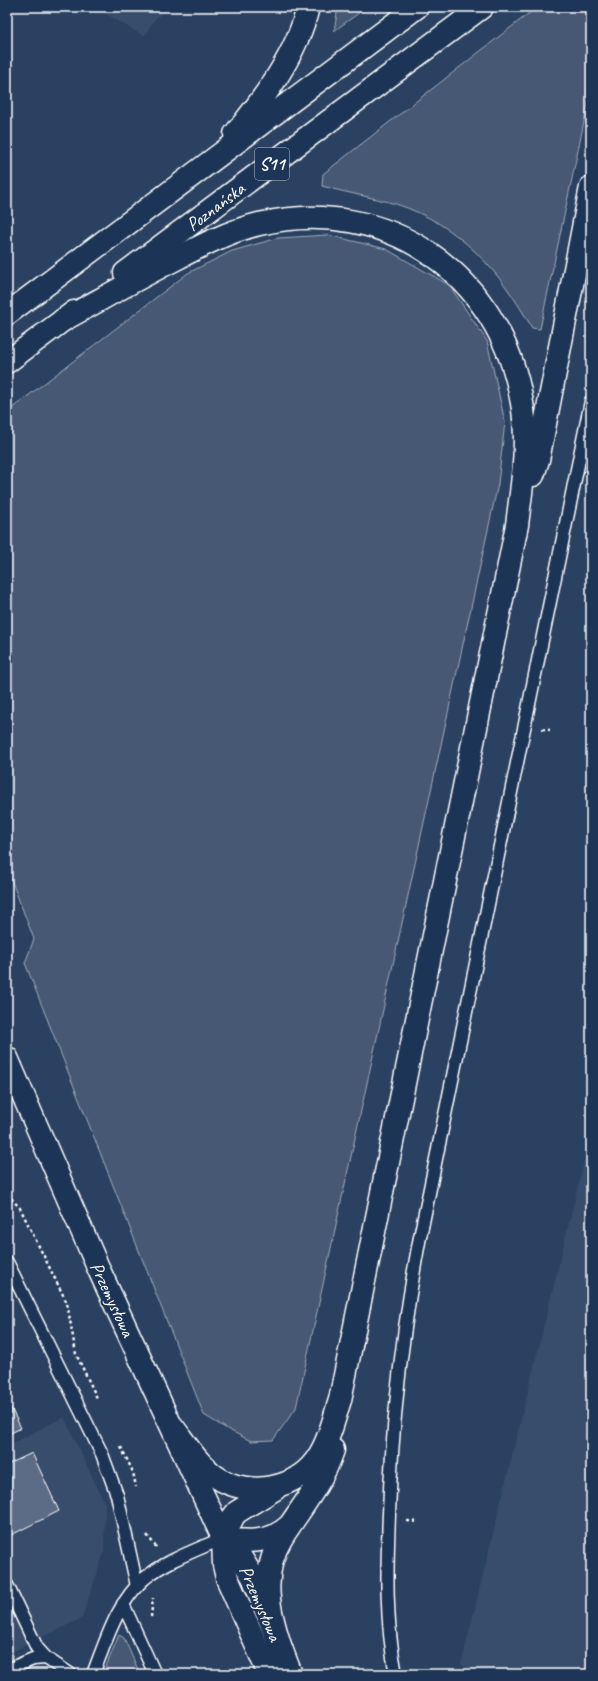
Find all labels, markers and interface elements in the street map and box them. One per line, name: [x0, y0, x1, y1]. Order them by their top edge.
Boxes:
road number: S11: [255, 148, 289, 180]
street label: Poznańska: [181, 176, 251, 237]
street label: Przemysłowa: [84, 1258, 140, 1342]
street label: Przemysłowa: [233, 1562, 287, 1646]

